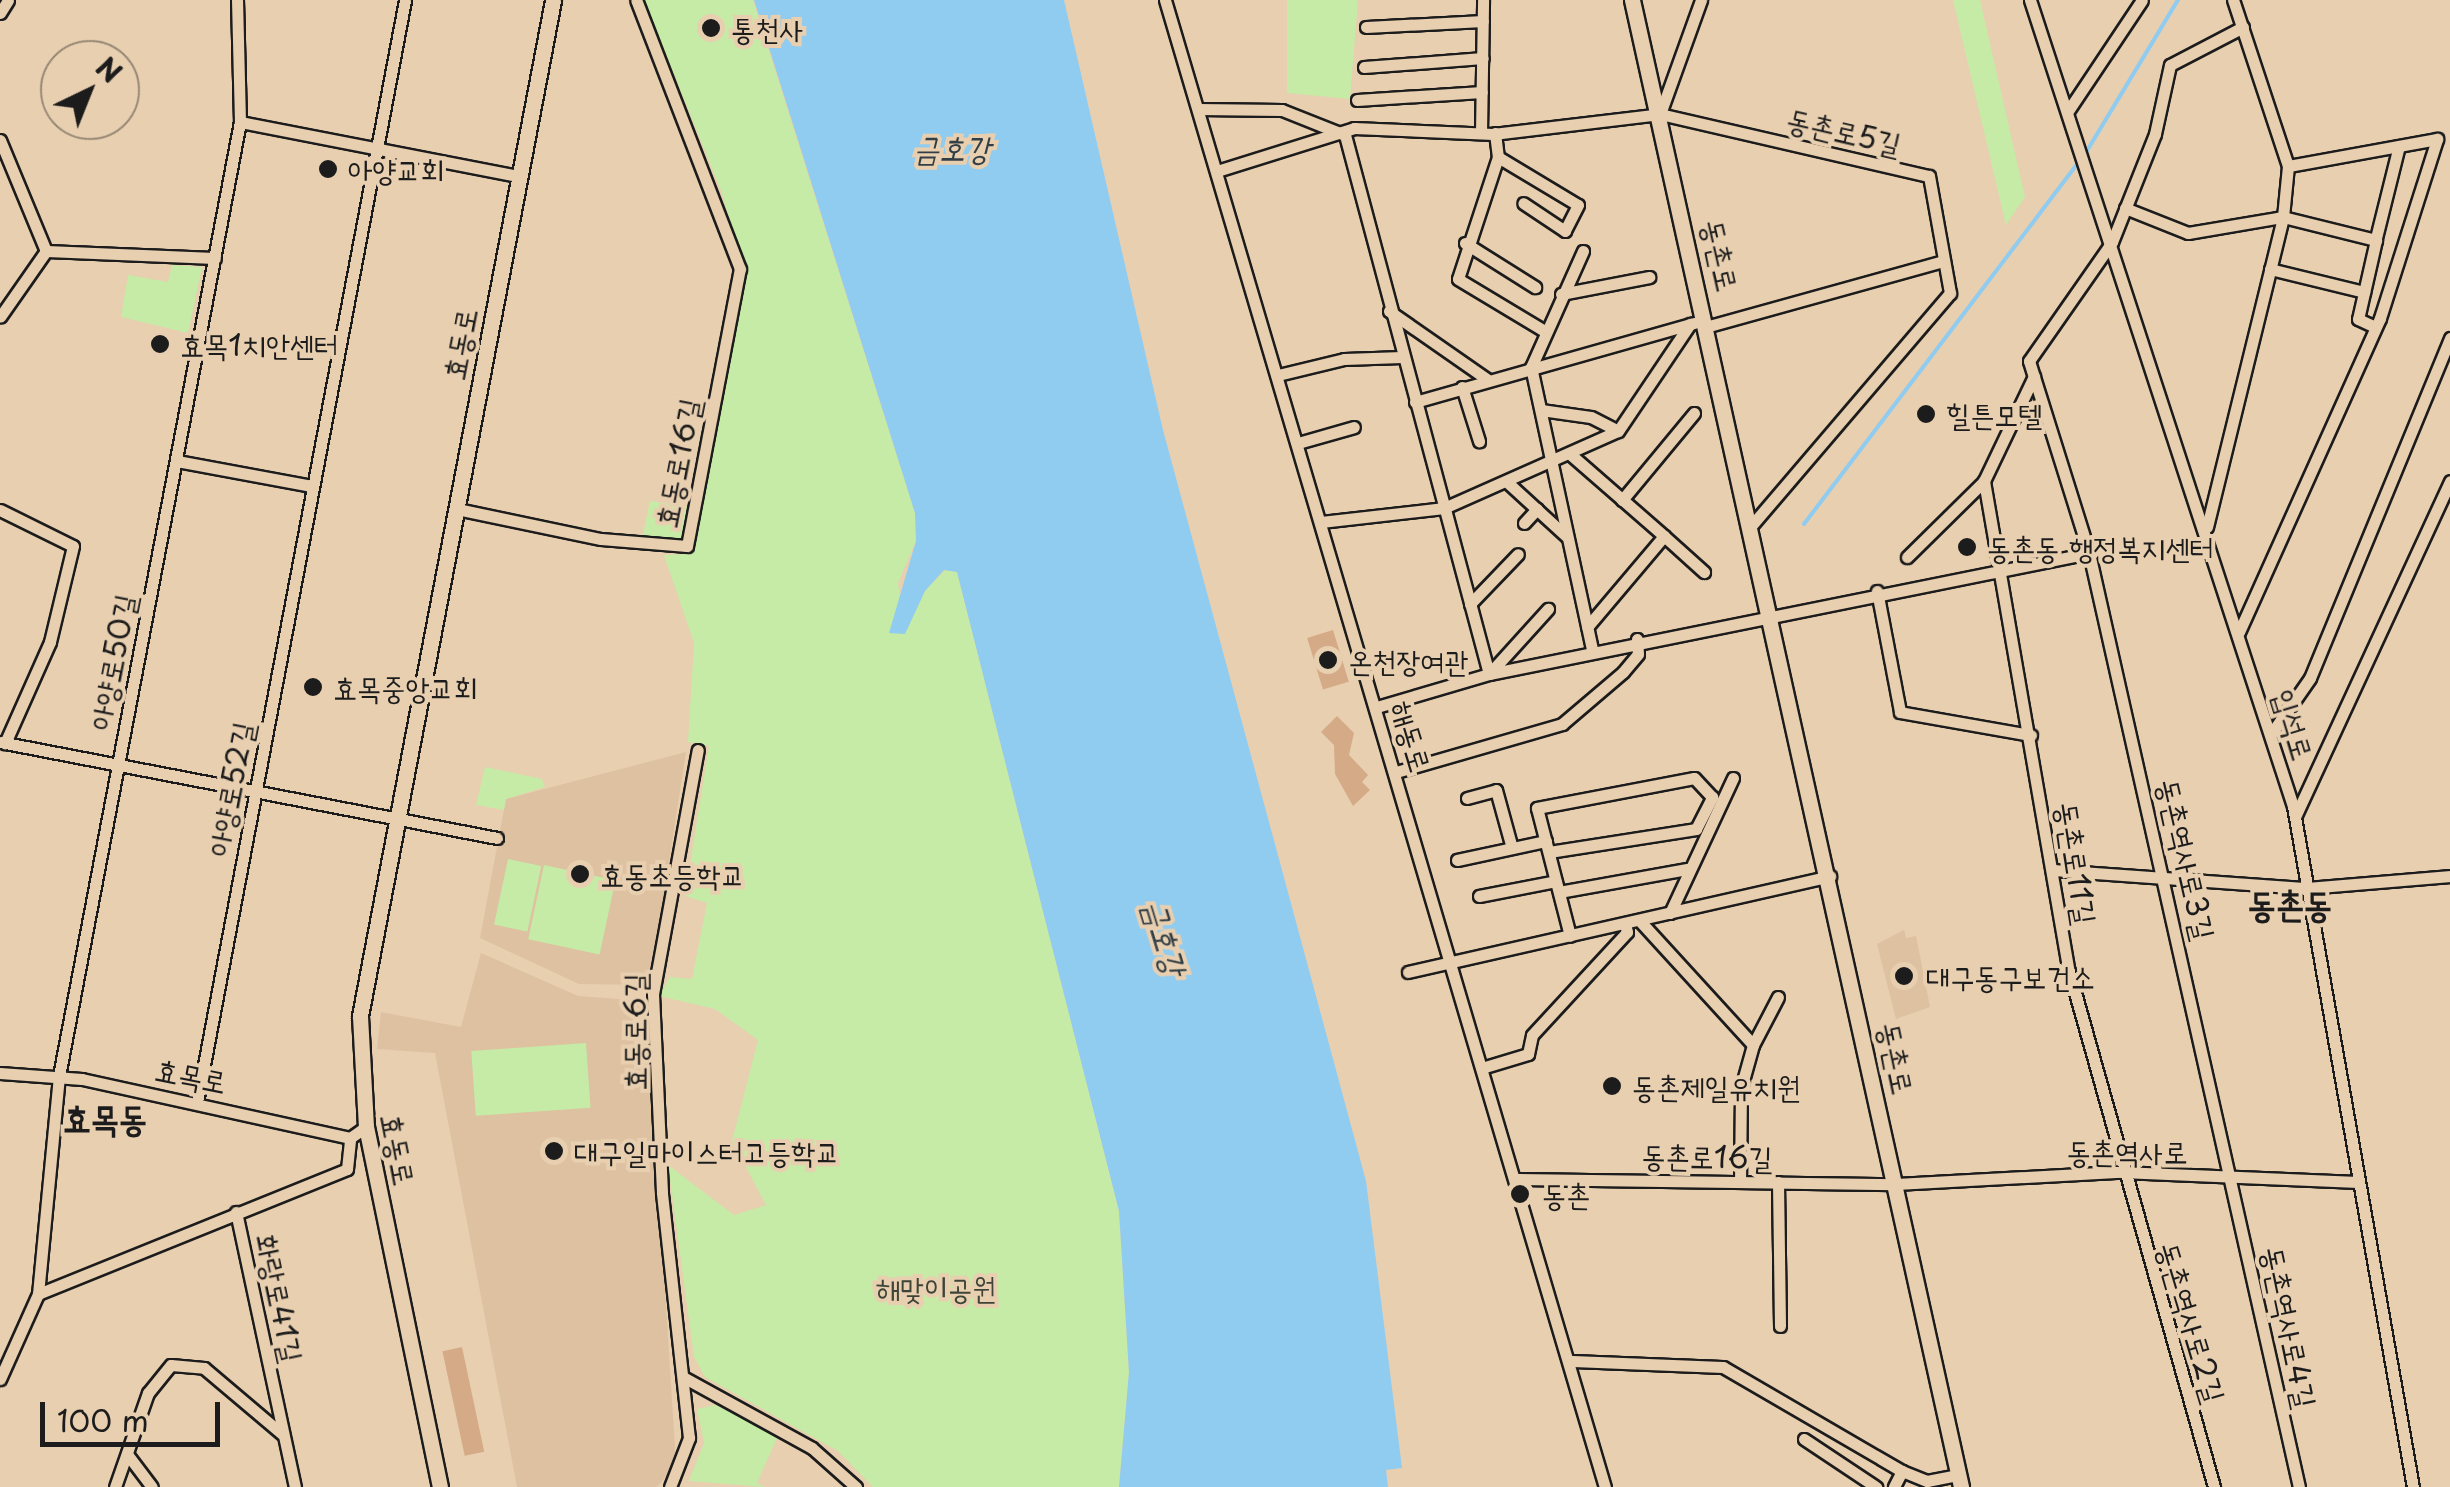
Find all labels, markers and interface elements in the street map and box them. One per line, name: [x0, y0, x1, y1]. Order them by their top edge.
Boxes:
place label: 통천사: [731, 10, 803, 46]
marker: 통천사: [700, 17, 722, 39]
north arrow: [40, 40, 140, 140]
text: N: [87, 46, 132, 92]
street label: 동촌로5길: [1784, 100, 1904, 162]
water label: 금호강: [913, 128, 991, 166]
place label: 아양교회: [348, 151, 445, 187]
marker: 아양교회: [317, 158, 339, 180]
street label: 동촌로: [1695, 216, 1747, 294]
street label: 효동로: [434, 305, 484, 383]
place label: 효목1치안센터: [180, 326, 338, 362]
marker: 효목1치안센터: [149, 333, 171, 355]
street label: 효동로16길: [647, 395, 707, 531]
place label: 힐튼모텔: [1946, 396, 2043, 432]
marker: 힐튼모텔: [1915, 403, 1937, 425]
place label: 동촌동 행정복지센터: [1987, 529, 2214, 565]
marker: 동촌동 행정복지센터: [1956, 536, 1978, 558]
street label: 아양로50길: [81, 591, 143, 733]
place label: 온천장여관: [1348, 642, 1469, 678]
marker: 온천장여관: [1317, 649, 1339, 671]
place label: 효목중앙교회: [333, 669, 478, 705]
marker: 효목중앙교회: [302, 676, 324, 698]
street label: 입석로: [2266, 684, 2322, 764]
street label: 해동로: [1384, 696, 1440, 776]
street label: 아양로52길: [199, 719, 261, 859]
street label: 동촌역사로3길: [2151, 775, 2223, 943]
street label: 동촌로11길: [2050, 799, 2104, 927]
place label: 효동초등학교: [600, 856, 745, 892]
marker: 효동초등학교: [569, 863, 591, 885]
district label: 동촌동: [2248, 882, 2332, 924]
water label: 금호강: [1136, 894, 1196, 980]
place label: 대구동구보건소: [1926, 958, 2095, 994]
marker: 대구동구보건소: [1891, 963, 1917, 989]
street label: 효동로6길: [616, 973, 652, 1091]
street label: 동촌로: [1872, 1019, 1922, 1097]
street label: 효목로: [152, 1050, 230, 1100]
place label: 동촌제일유치원: [1632, 1068, 1801, 1104]
marker: 동촌제일유치원: [1601, 1075, 1623, 1097]
district label: 효목동: [63, 1096, 147, 1138]
street label: 효동로: [374, 1110, 424, 1188]
place label: 대구일마이스터고등학교: [574, 1133, 840, 1169]
street label: 동촌역사로: [2067, 1133, 2187, 1169]
street label: 동촌로16길: [1641, 1137, 1773, 1175]
marker: 대구일마이스터고등학교: [543, 1140, 565, 1162]
place label: 동촌: [1542, 1176, 1590, 1212]
marker: 동촌: [1507, 1181, 1533, 1207]
street label: 화랑로41길: [249, 1231, 311, 1365]
street label: 동촌역사로2길: [2151, 1237, 2233, 1407]
street label: 동촌역사로4길: [2255, 1243, 2325, 1411]
park label: 해맞이공원: [876, 1269, 996, 1305]
scale bar: [45, 1382, 225, 1444]
text: 100 m: [57, 1397, 149, 1442]

